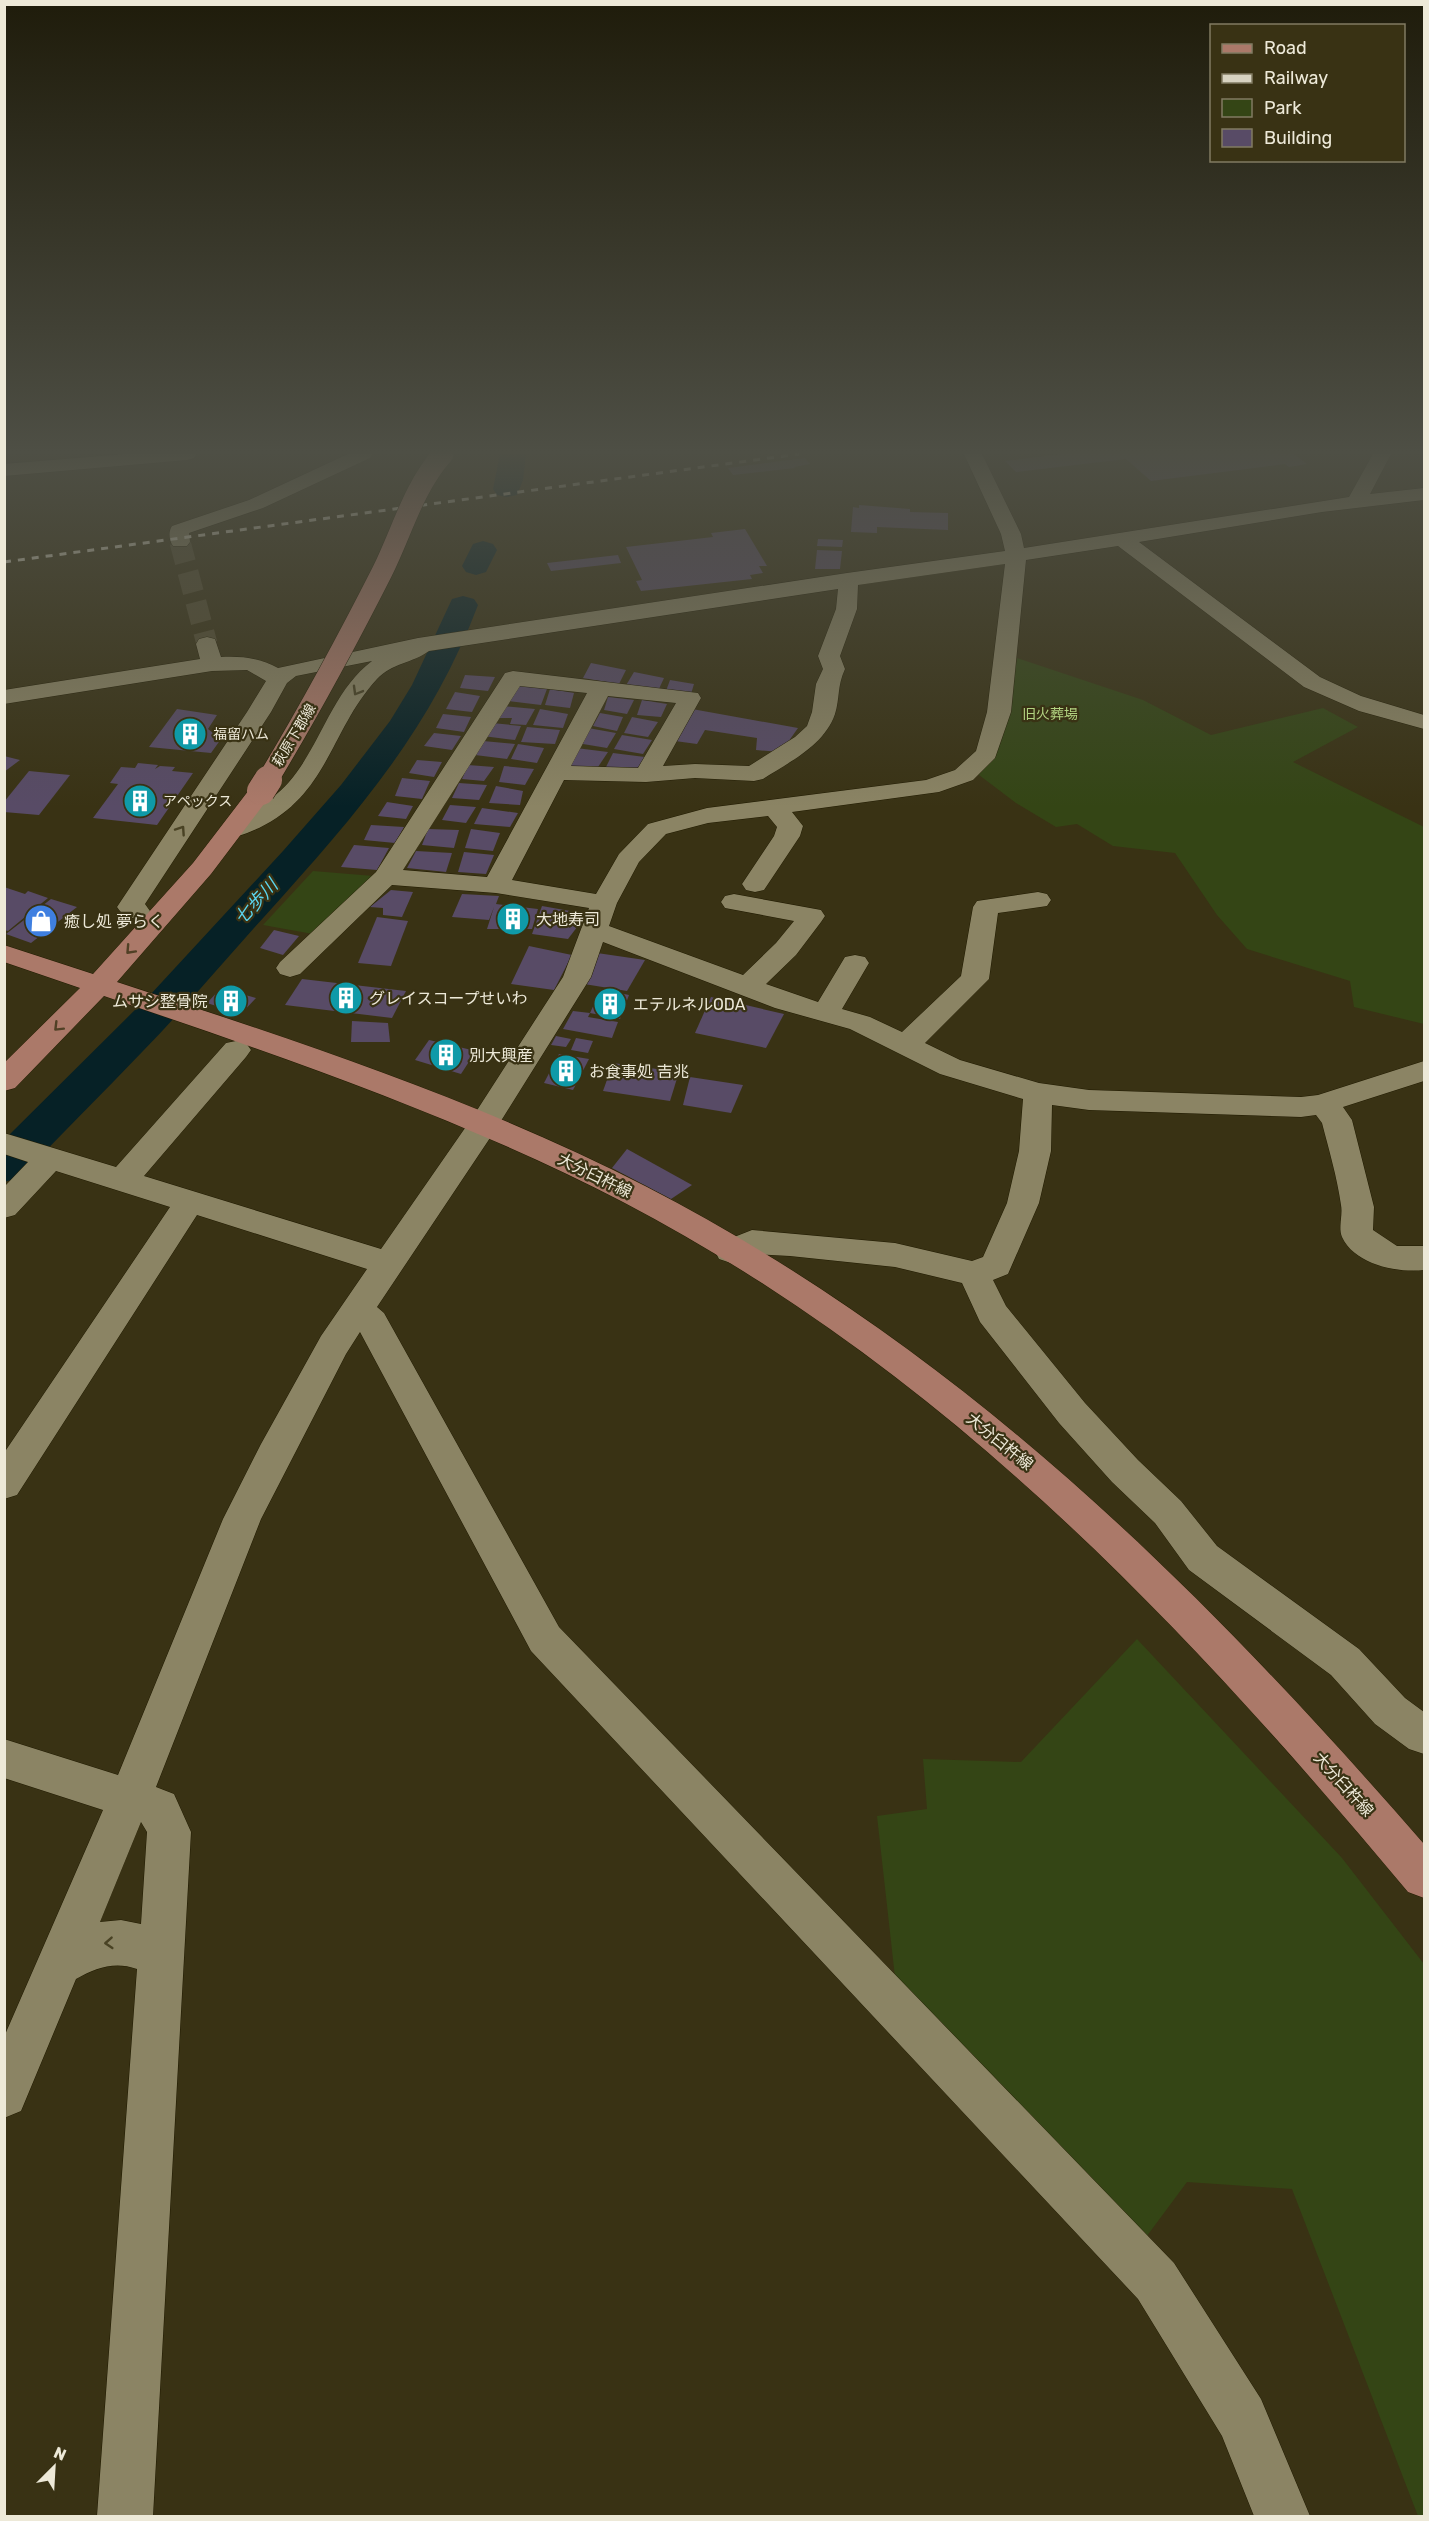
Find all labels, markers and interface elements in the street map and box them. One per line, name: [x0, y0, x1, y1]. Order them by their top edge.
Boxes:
legend: [1210, 24, 1405, 162]
text: Road: [1264, 37, 1307, 59]
text: Railway: [1264, 67, 1328, 89]
text: Park: [1264, 97, 1302, 119]
text: Building: [1264, 127, 1332, 149]
one-way arrow: [352, 685, 364, 695]
street label: 萩原下郡線: [269, 701, 320, 770]
park label: 旧火葬場: [1022, 706, 1078, 723]
building icon: 福留ハム: [172, 716, 208, 752]
place label: 福留ハム: [213, 726, 269, 743]
building icon: アペックス: [122, 783, 158, 819]
place label: アペックス: [163, 793, 232, 810]
one-way arrow: [174, 826, 185, 837]
water label: 七歩川: [230, 873, 284, 929]
building icon: 大地寿司: [495, 901, 531, 937]
shop icon: 癒し処 夢らく: [23, 903, 59, 939]
place label: 大地寿司: [536, 910, 600, 929]
place label: 癒し処 夢らく: [64, 912, 164, 931]
one-way arrow: [126, 944, 137, 954]
building icon: グレイスコープせいわ: [328, 980, 364, 1016]
building icon: ムサシ整骨院: [213, 983, 249, 1019]
building icon: エテルネルODA: [592, 986, 628, 1022]
place label: グレイスコープせいわ: [369, 989, 528, 1008]
place label: ムサシ整骨院: [112, 992, 208, 1011]
place label: エテルネルODA: [633, 995, 746, 1014]
one-way arrow: [54, 1020, 65, 1031]
building icon: 別大興産: [428, 1037, 464, 1073]
place label: 別大興産: [469, 1046, 533, 1065]
building icon: お食事処 吉兆: [548, 1053, 584, 1089]
place label: お食事処 吉兆: [589, 1062, 689, 1081]
street label: 大分臼杵線: [555, 1149, 635, 1202]
street label: 大分臼杵線: [963, 1409, 1037, 1474]
street label: 大分臼杵線: [1310, 1748, 1377, 1820]
one-way arrow: [104, 1936, 113, 1949]
north arrow: [24, 2437, 84, 2497]
text: N: [51, 2443, 69, 2465]

